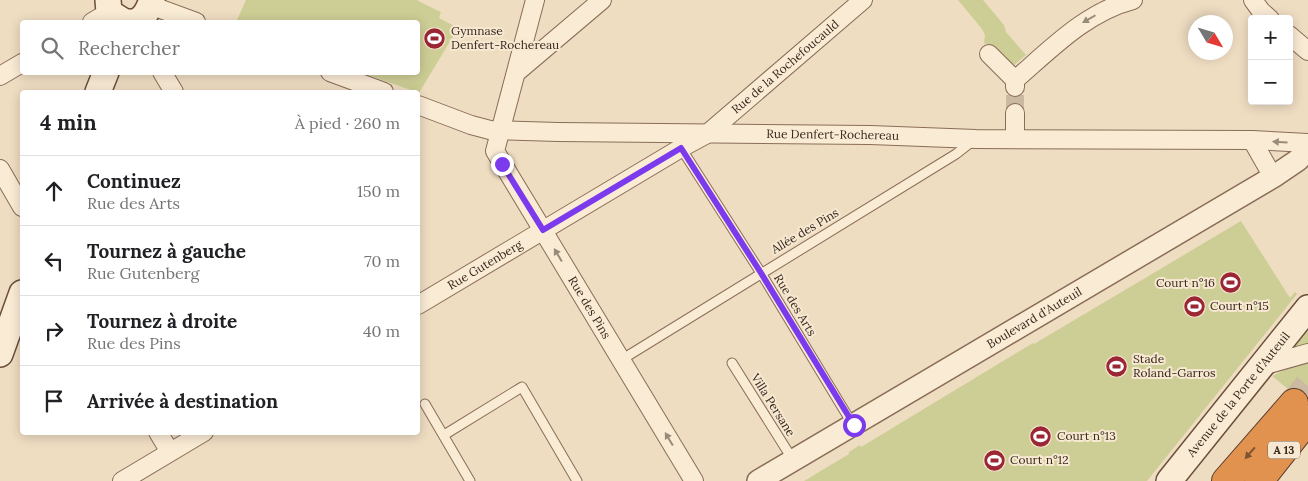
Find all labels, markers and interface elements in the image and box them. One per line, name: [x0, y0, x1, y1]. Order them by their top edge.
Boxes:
one-way arrow: [1082, 15, 1095, 24]
north arrow: [1188, 15, 1233, 60]
map controls: [1248, 15, 1293, 105]
button: +: [1248, 15, 1293, 60]
street label: Rue de la Rochefoucauld: [728, 16, 842, 117]
search box: [20, 20, 420, 75]
place label: Gymnase Denfert-Rochereau: [451, 23, 559, 52]
sports icon: Gymnase Denfert-Rochereau: [423, 26, 447, 50]
icon: search: [38, 34, 66, 62]
text: Rechercher: [78, 36, 180, 60]
button: −: [1248, 60, 1293, 105]
text: 4 min: [40, 109, 97, 136]
text: À pied · 260 m: [295, 113, 400, 133]
street label: Rue Denfert-Rochereau: [766, 126, 899, 143]
one-way arrow: [1272, 137, 1288, 145]
route end: [491, 153, 514, 176]
text: Continuez: [87, 169, 181, 193]
icon: ahead: [40, 177, 68, 205]
text: 150 m: [357, 181, 400, 201]
text: Rue des Arts: [87, 193, 180, 213]
street label: Allée des Pins: [767, 204, 842, 257]
street label: Rue Gutenberg: [445, 236, 525, 293]
text: Tournez à gauche: [87, 239, 246, 263]
icon: left: [40, 247, 68, 275]
one-way arrow: [554, 249, 563, 262]
text: 70 m: [364, 251, 400, 271]
text: Rue Gutenberg: [87, 263, 199, 283]
street label: Rue des Arts: [771, 271, 820, 339]
sports icon: Court n°16: [1219, 271, 1243, 295]
street label: Rue des Pins: [565, 273, 615, 342]
place label: Court n°16: [1156, 275, 1215, 290]
street label: Boulevard d'Auteuil: [984, 284, 1084, 351]
sports icon: Court n°15: [1182, 294, 1206, 318]
place label: Court n°15: [1210, 298, 1269, 313]
text: Tournez à droite: [87, 309, 237, 333]
icon: right: [40, 317, 68, 345]
text: 40 m: [363, 321, 400, 341]
street label: Avenue de la Porte d'Auteuil: [1183, 329, 1293, 460]
text: Rue des Pins: [87, 333, 181, 353]
place label: Stade Roland-Garros: [1133, 351, 1216, 380]
sports icon: Stade Roland-Garros: [1105, 354, 1129, 378]
street label: Villa Persane: [748, 370, 799, 439]
icon: arrive: [40, 387, 68, 415]
text: Arrivée à destination: [87, 389, 278, 413]
route start: [843, 414, 866, 437]
sports icon: Court n°13: [1029, 424, 1053, 448]
place label: Court n°13: [1057, 428, 1116, 443]
one-way arrow: [665, 433, 674, 446]
road number: A 13: [1268, 442, 1300, 458]
one-way arrow: [1245, 446, 1256, 459]
sports icon: Court n°12: [982, 448, 1006, 472]
place label: Court n°12: [1010, 452, 1069, 467]

